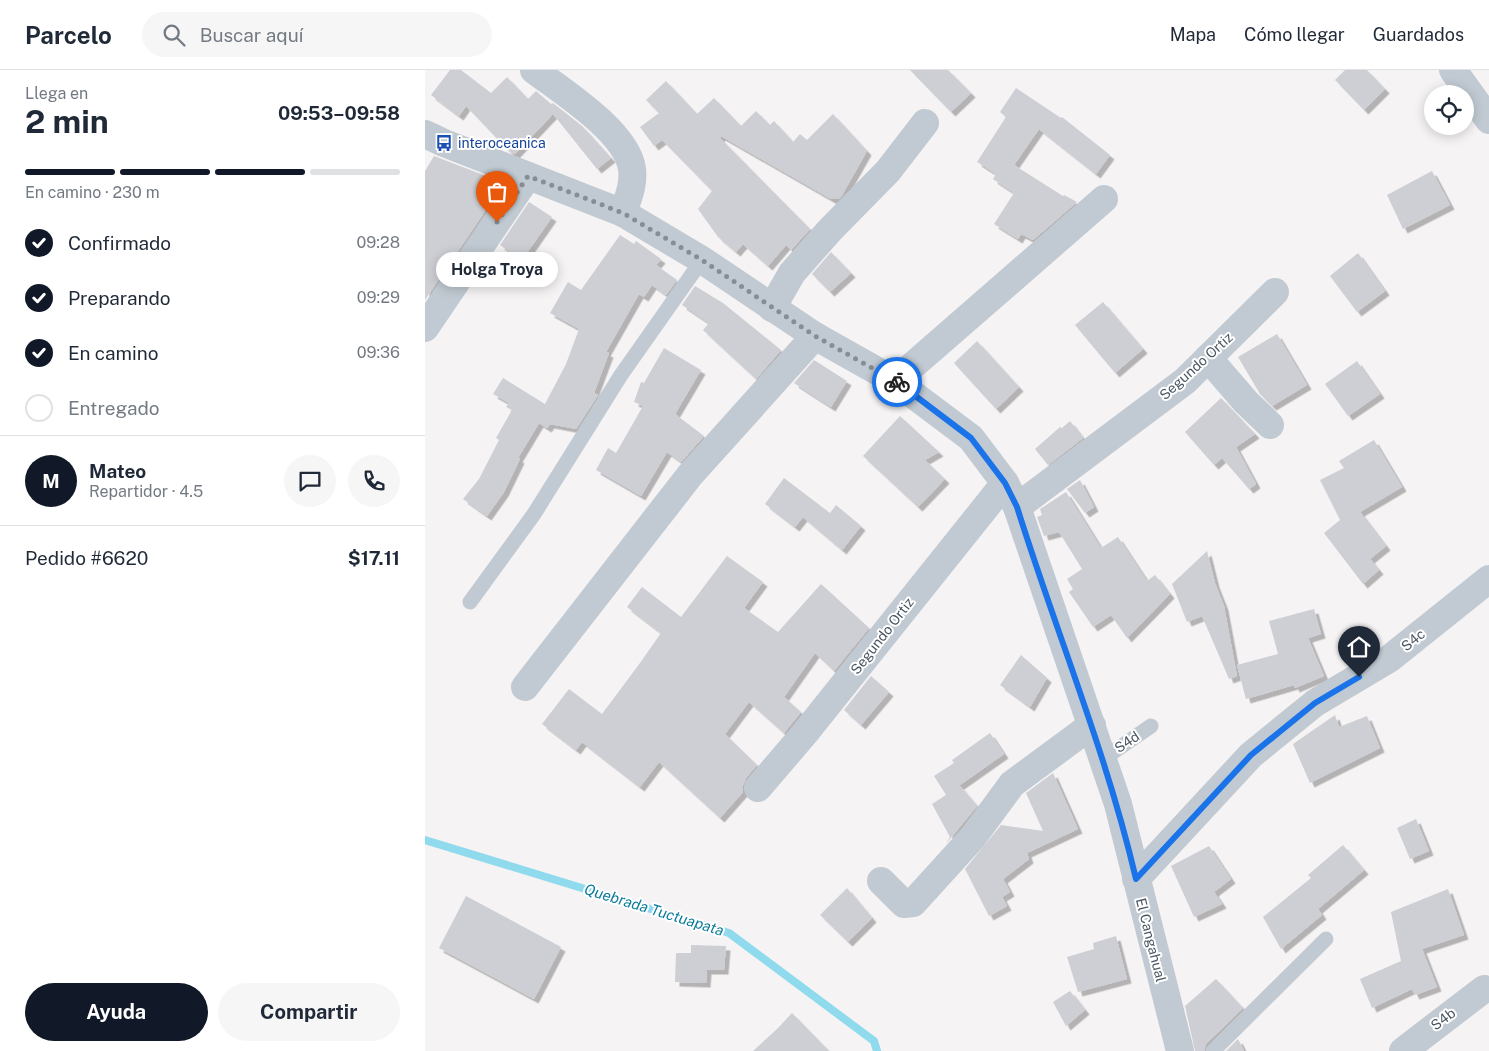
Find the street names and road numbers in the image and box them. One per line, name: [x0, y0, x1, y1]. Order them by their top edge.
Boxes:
street label: Segundo Ortiz: [1156, 329, 1236, 403]
street label: Segundo Ortiz: [847, 594, 917, 677]
street label: S4c: [1398, 626, 1428, 654]
street label: S4d: [1112, 728, 1142, 756]
street label: El Cangahual: [1133, 896, 1169, 984]
street label: S4b: [1428, 1005, 1458, 1033]

